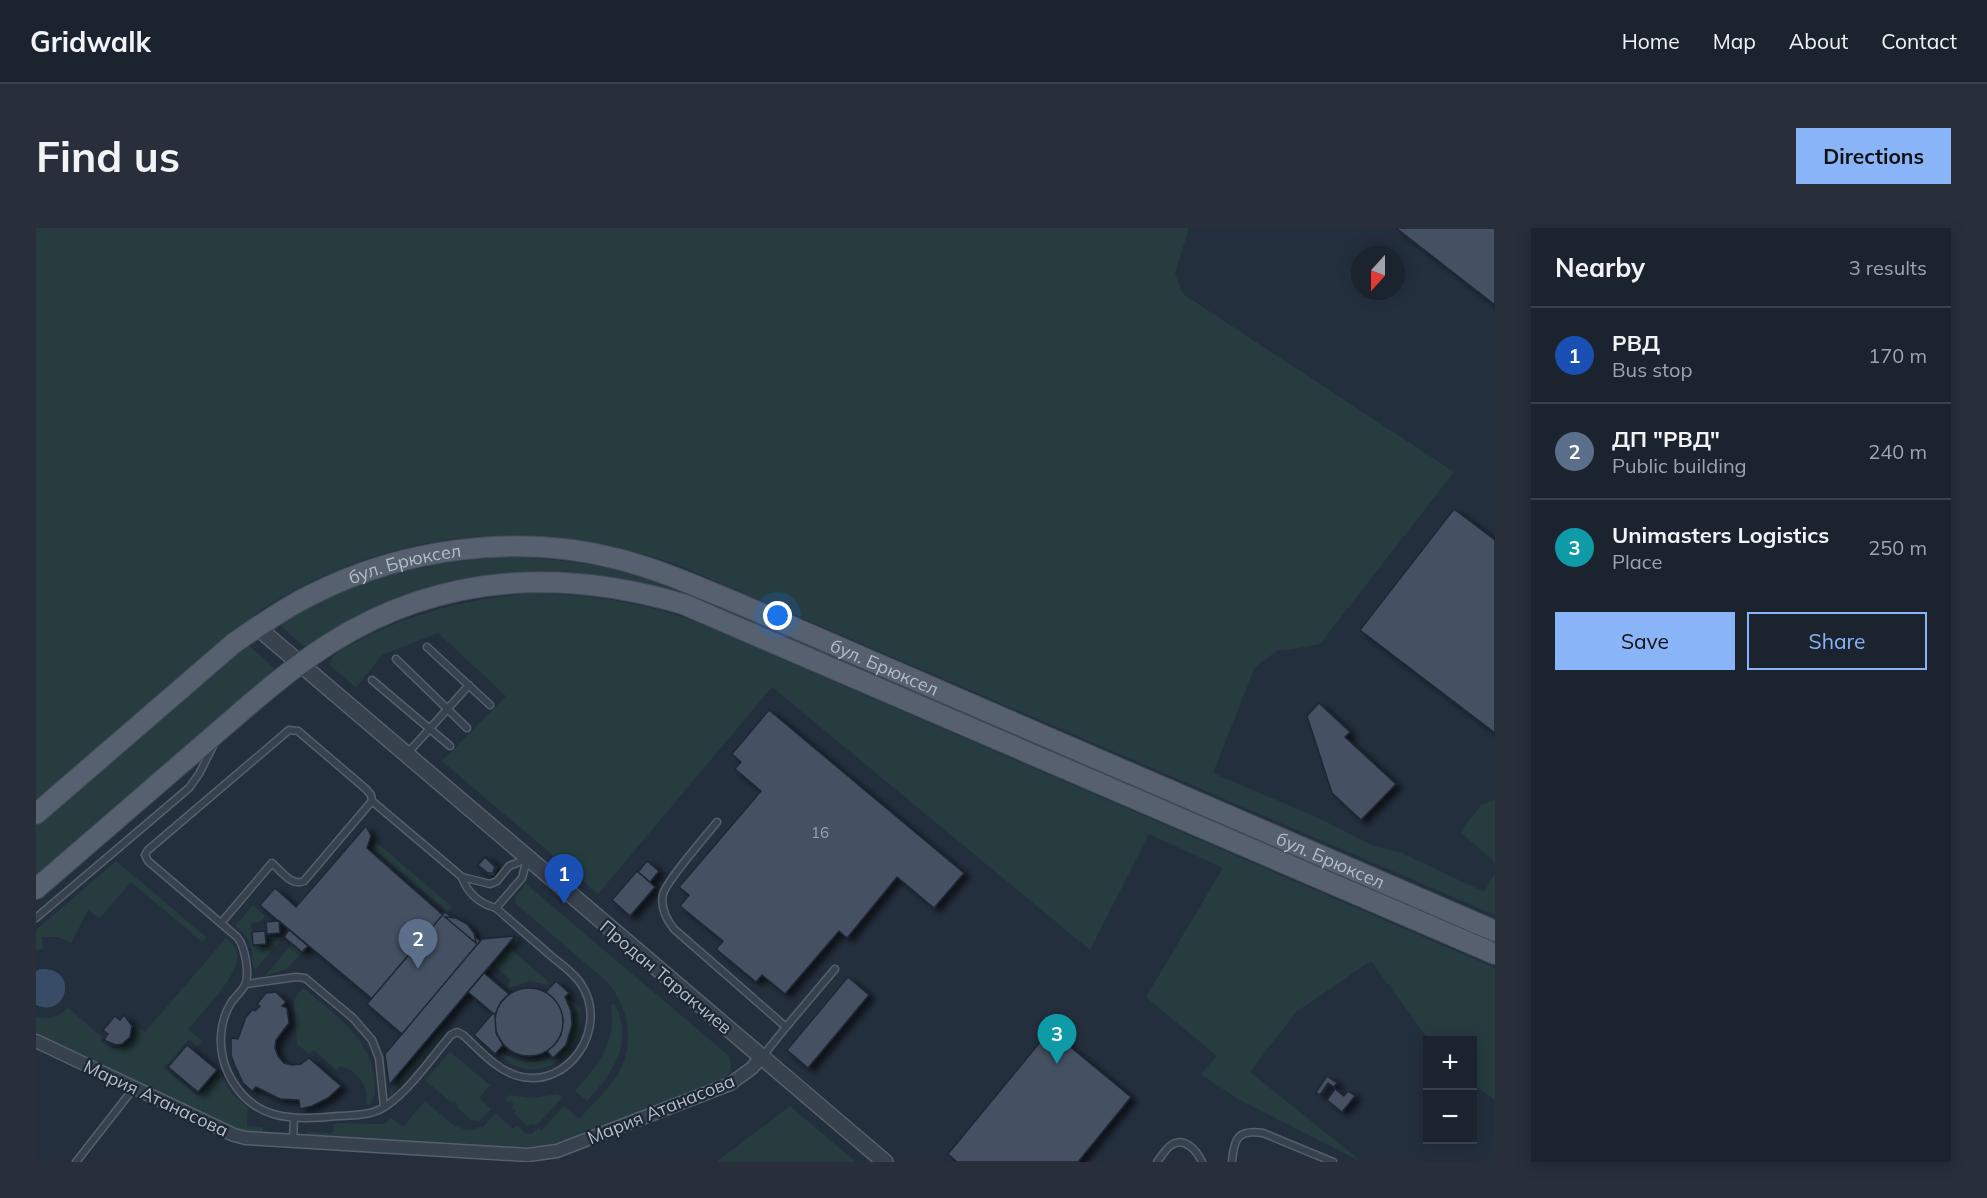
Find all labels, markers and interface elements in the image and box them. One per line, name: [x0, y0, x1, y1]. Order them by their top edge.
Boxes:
text: Gridwalk: [30, 24, 151, 59]
text: Home: [1622, 28, 1680, 54]
text: Map: [1713, 28, 1756, 54]
text: About: [1789, 28, 1848, 54]
text: Contact: [1881, 28, 1957, 54]
button: Directions: [1796, 128, 1951, 184]
text: Find us: [36, 130, 180, 183]
north arrow: [1351, 246, 1405, 300]
text: Nearby: [1555, 251, 1645, 284]
text: 3 results: [1849, 255, 1927, 280]
text: РВД: [1612, 329, 1660, 357]
text: 1: [1569, 343, 1581, 368]
text: 170 m: [1868, 343, 1927, 368]
text: Bus stop: [1612, 357, 1692, 382]
text: ДП "РВД": [1612, 425, 1720, 453]
text: 2: [1569, 439, 1581, 464]
text: 240 m: [1868, 439, 1927, 464]
text: Public building: [1612, 453, 1747, 478]
text: Unimasters Logistics: [1612, 521, 1829, 549]
text: 3: [1569, 535, 1581, 560]
text: 250 m: [1868, 535, 1927, 560]
street label: бул. Брюксел: [345, 538, 462, 589]
text: Place: [1612, 549, 1662, 574]
your location: [763, 601, 792, 630]
button: Save: [1555, 612, 1735, 670]
button: Share: [1747, 612, 1927, 670]
street label: бул. Брюксел: [827, 633, 942, 700]
house number: 16: [811, 823, 829, 842]
street label: бул. Брюксел: [1273, 826, 1388, 893]
pin: 1: [544, 854, 584, 904]
street label: Продан Таракчиев: [595, 915, 737, 1039]
pin: 2: [398, 920, 437, 969]
pin: 3: [1038, 1014, 1076, 1064]
map controls: [1423, 1036, 1477, 1144]
button: +: [1423, 1036, 1477, 1090]
street label: Мария Атанасова: [80, 1054, 232, 1142]
street label: Мария Атанасова: [584, 1069, 738, 1149]
button: −: [1423, 1090, 1477, 1144]

